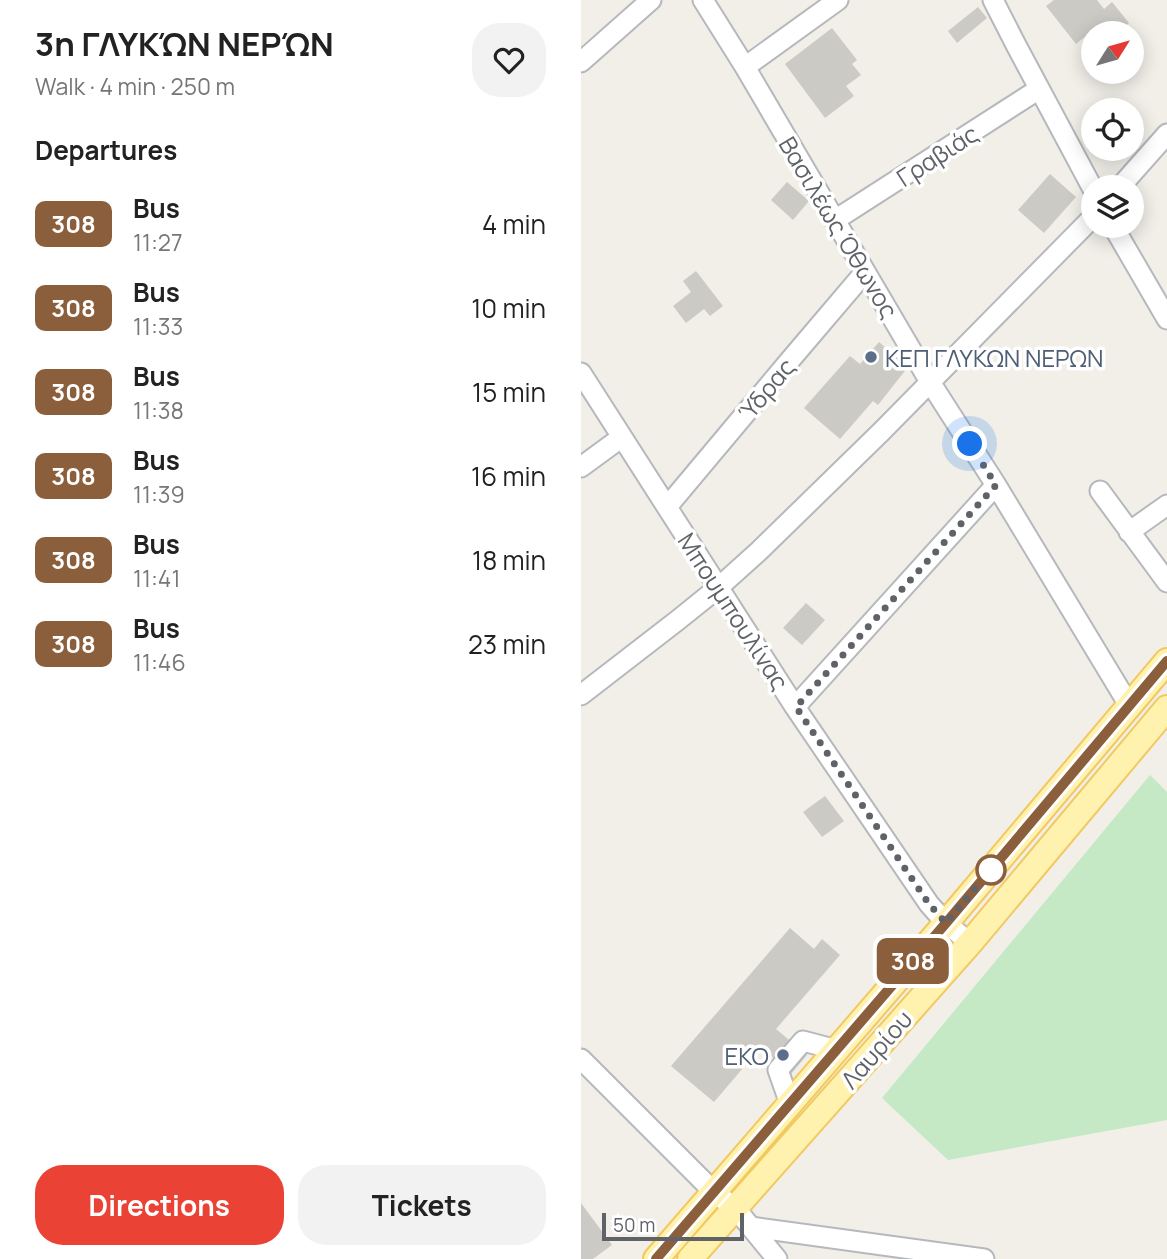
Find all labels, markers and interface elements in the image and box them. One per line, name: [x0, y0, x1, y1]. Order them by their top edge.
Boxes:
text: 3η ΓΛΥΚΏΝ ΝΕΡΏΝ: [35, 21, 334, 66]
north arrow: [1081, 21, 1145, 84]
map controls: [1081, 21, 1144, 238]
button: heart: [472, 23, 546, 97]
text: Walk · 4 min · 250 m: [35, 70, 235, 102]
button: locate: [1081, 98, 1144, 161]
street label: Γραβιάς: [890, 116, 984, 194]
street label: Βασιλέως Όθωνος: [772, 130, 906, 324]
text: Departures: [35, 132, 177, 168]
button: layers: [1081, 175, 1144, 238]
text: Bus: [133, 190, 180, 226]
text: 4 min: [482, 206, 546, 242]
text: 308: [51, 207, 96, 240]
text: 11:27: [133, 226, 182, 258]
text: Bus: [133, 274, 180, 310]
text: 10 min: [471, 290, 546, 326]
text: 308: [51, 291, 96, 324]
text: 11:33: [133, 310, 183, 342]
place label: ΚΕΠ ΓΛΥΚΩΝ ΝΕΡΩΝ: [885, 341, 1103, 374]
marker: ΚΕΠ ΓΛΥΚΩΝ ΝΕΡΩΝ: [863, 349, 879, 365]
street label: Ύδρας: [730, 351, 802, 427]
text: Bus: [133, 358, 180, 394]
text: 15 min: [472, 374, 546, 410]
text: 308: [51, 375, 96, 408]
text: 11:38: [133, 394, 184, 426]
your location: [952, 426, 987, 461]
text: Bus: [133, 442, 180, 478]
text: 16 min: [471, 458, 546, 494]
text: 308: [51, 459, 96, 492]
text: 11:39: [133, 478, 185, 510]
text: Bus: [133, 526, 180, 562]
street label: Μπουμπουλίνας: [671, 526, 797, 696]
text: 18 min: [472, 542, 546, 578]
text: 308: [51, 543, 96, 576]
text: 11:41: [133, 562, 180, 594]
text: Bus: [133, 610, 180, 646]
text: 23 min: [468, 626, 546, 662]
text: 308: [51, 627, 96, 660]
text: 11:46: [133, 646, 186, 678]
unlabelled marker: [976, 855, 1006, 885]
line badge: 308: [873, 938, 953, 984]
text: 308: [891, 944, 935, 977]
street label: Λαυρίου: [833, 1003, 919, 1095]
place label: EKO: [725, 1039, 769, 1072]
marker: EKO: [775, 1047, 791, 1063]
button: Directions: [35, 1165, 284, 1245]
button: Tickets: [298, 1165, 546, 1245]
scale bar: [602, 1210, 744, 1242]
text: 50 m: [613, 1212, 655, 1238]

